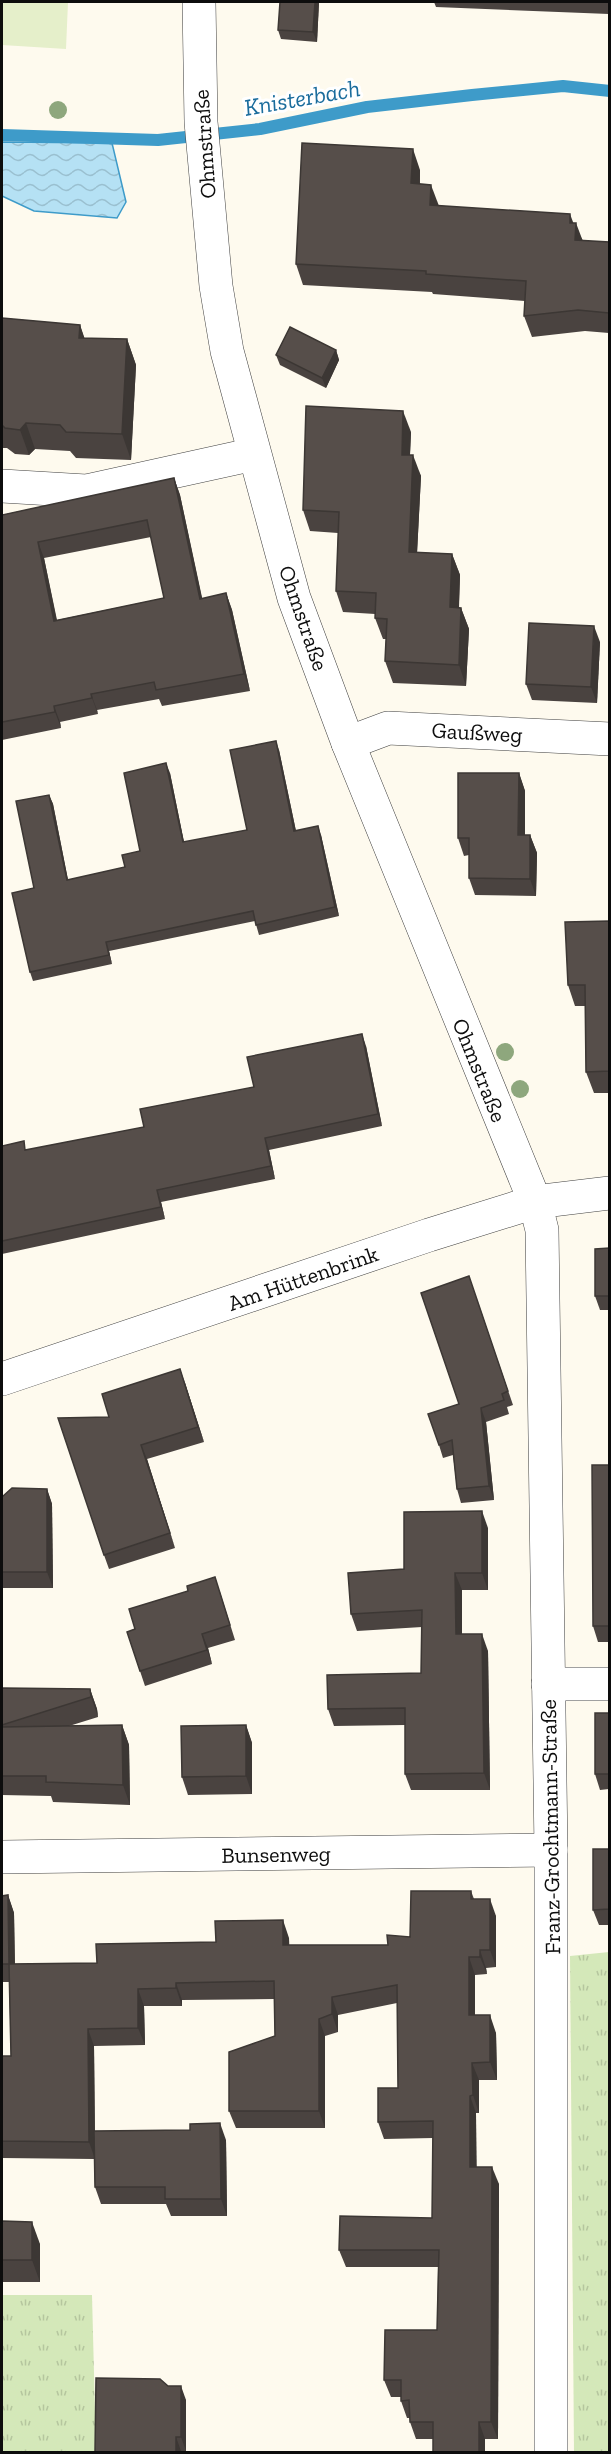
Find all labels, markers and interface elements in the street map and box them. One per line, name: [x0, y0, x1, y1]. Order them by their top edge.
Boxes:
water label: Knisterbach: [242, 73, 362, 122]
street label: Ohmstraße: [187, 88, 222, 199]
street label: Ohmstraße: [273, 562, 334, 674]
street label: Gaußweg: [431, 717, 523, 748]
street label: Ohmstraße: [447, 1014, 513, 1126]
street label: Am Hüttenbrink: [224, 1240, 382, 1317]
street label: Franz-Grochtmann-Straße: [535, 1699, 566, 1955]
street label: Bunsenweg: [221, 1840, 331, 1869]

